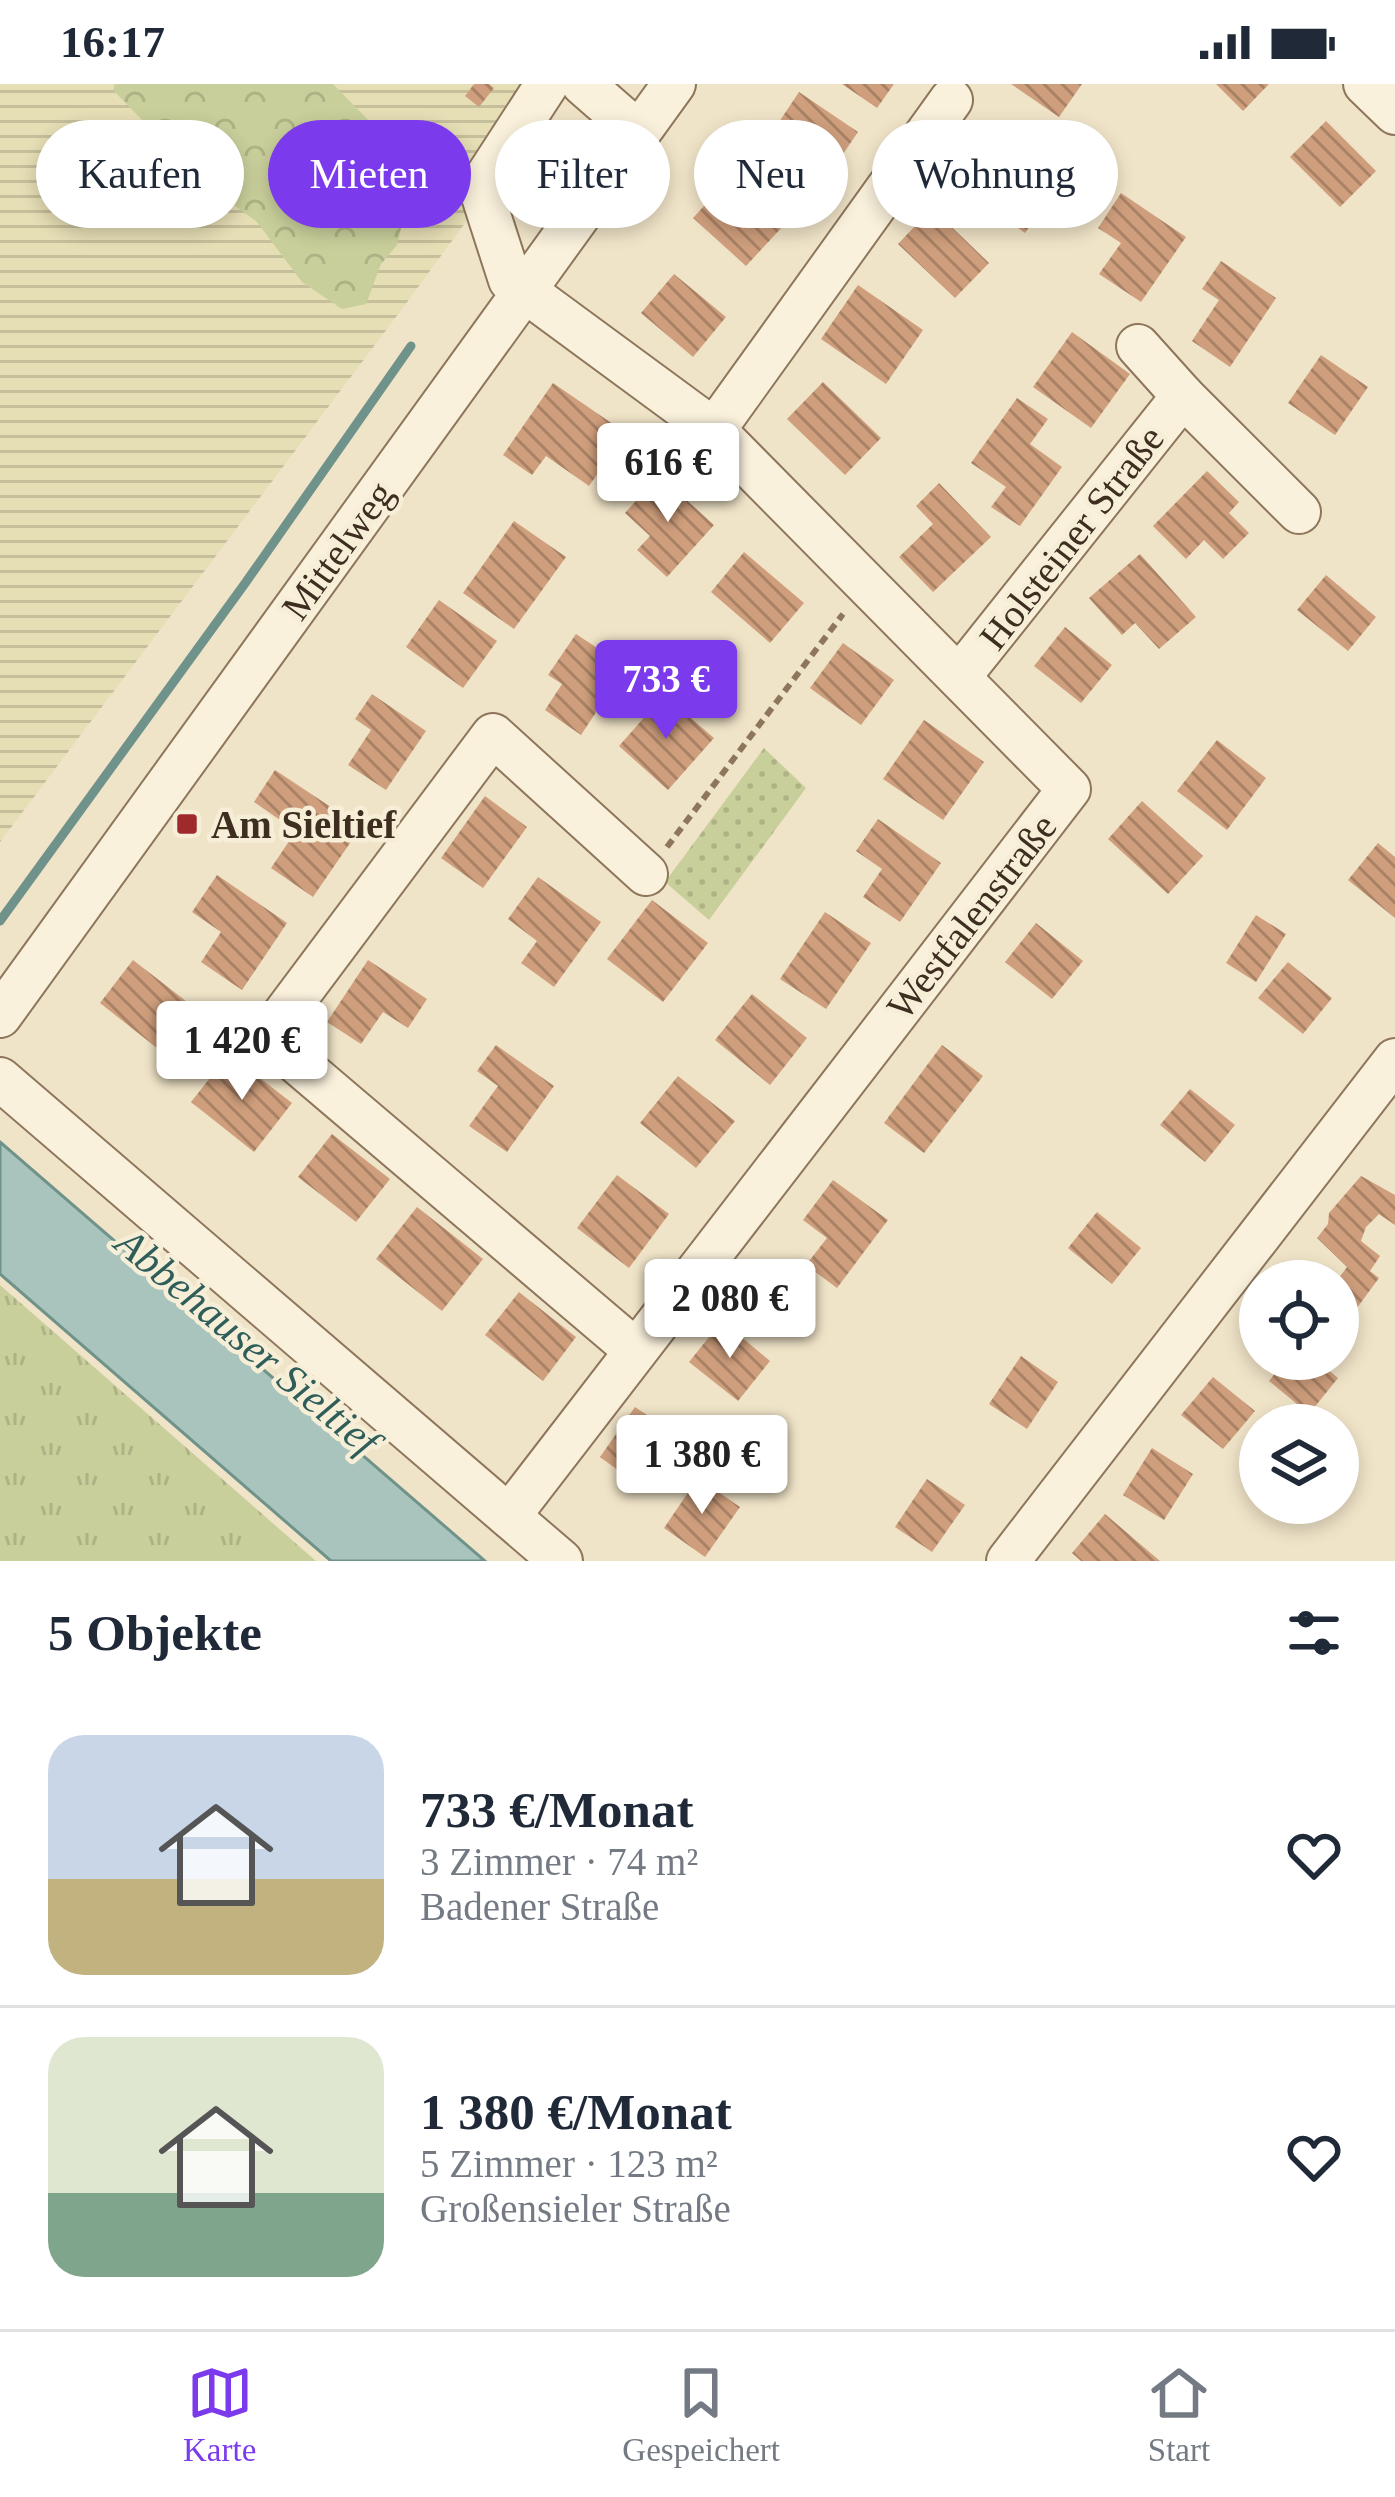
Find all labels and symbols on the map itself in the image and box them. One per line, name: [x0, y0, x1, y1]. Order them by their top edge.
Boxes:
street label: Holsteiner Straße: [971, 417, 1172, 658]
pin: 616 €: [584, 423, 752, 525]
street label: Mittelweg: [273, 473, 403, 628]
pin: 733 €: [582, 640, 750, 742]
place label: Am Sieltief: [211, 803, 397, 846]
street label: Westfalenstraße: [878, 805, 1065, 1027]
marker: Am Sieltief: [174, 811, 200, 837]
pin: 1 420 €: [131, 1001, 353, 1103]
water label: Abbehauser Sieltief: [105, 1217, 392, 1468]
pin: 2 080 €: [619, 1259, 841, 1361]
pin: 1 380 €: [591, 1415, 813, 1517]

